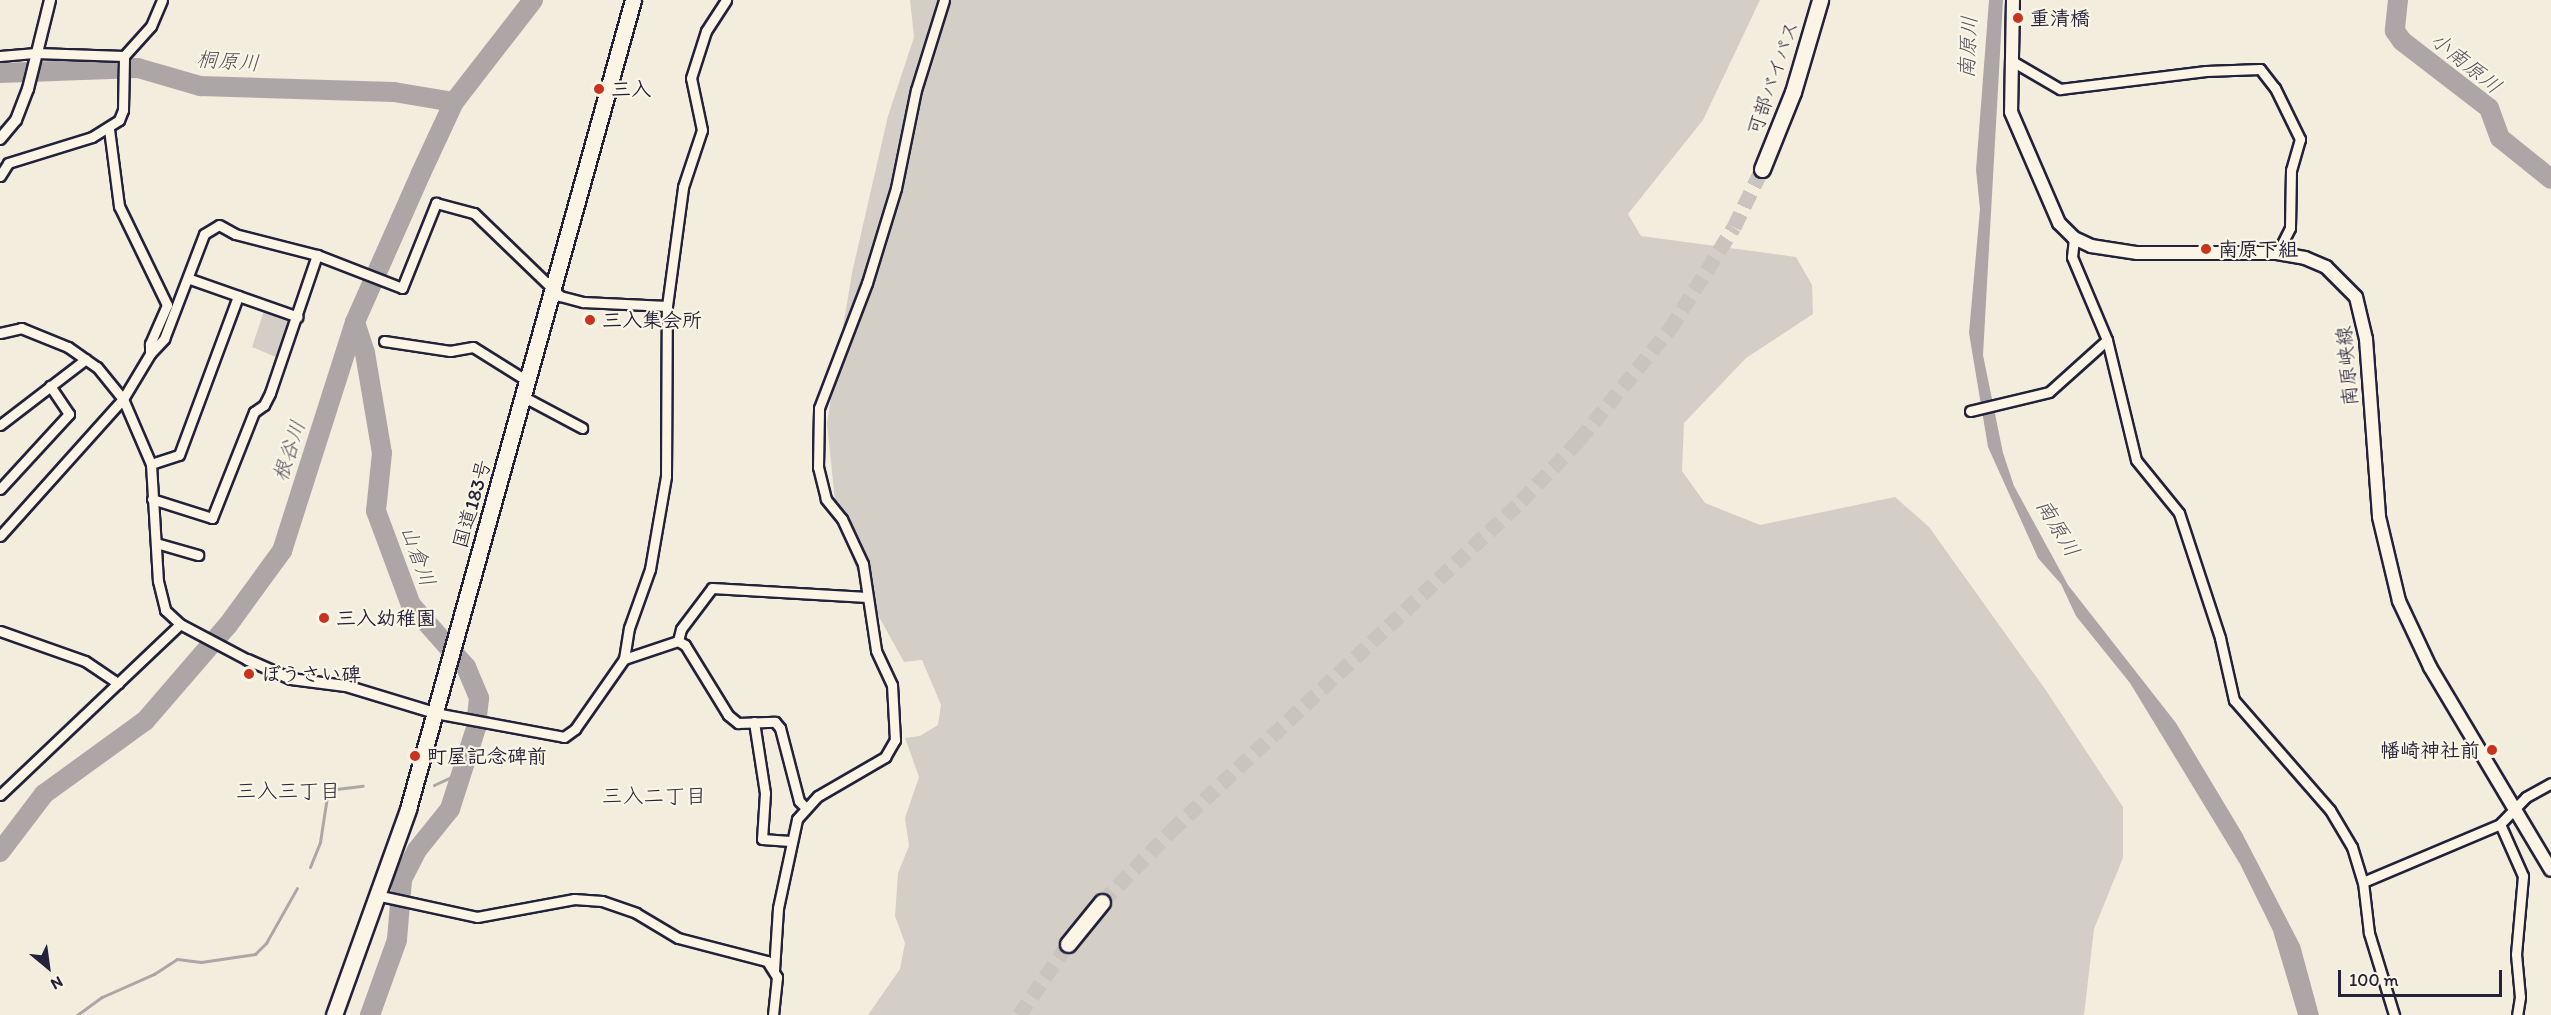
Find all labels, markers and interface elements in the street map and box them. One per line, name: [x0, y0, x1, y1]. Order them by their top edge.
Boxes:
place label: 重清橋: [2030, 6, 2090, 30]
marker: 重清橋: [2011, 11, 2025, 25]
water label: 南原川: [1954, 15, 1982, 79]
street label: 可部バイパス: [1742, 17, 1804, 139]
water label: 小南原川: [2425, 27, 2507, 99]
water label: 桐原川: [196, 46, 260, 76]
place label: 三入: [611, 77, 651, 101]
marker: 三入: [592, 82, 606, 96]
place label: 南原下組: [2218, 237, 2298, 261]
marker: 南原下組: [2199, 242, 2213, 256]
place label: 三入集会所: [602, 308, 702, 332]
marker: 三入集会所: [583, 313, 597, 327]
street label: 南原峡線: [2332, 325, 2362, 407]
water label: 根谷川: [267, 417, 311, 485]
street label: 国道183号: [448, 457, 496, 551]
water label: 南原川: [2031, 495, 2085, 561]
water label: 山倉川: [395, 522, 441, 590]
place label: 三入幼稚園: [336, 606, 436, 630]
marker: 三入幼稚園: [317, 611, 331, 625]
place label: ぼうさい碑: [261, 662, 361, 686]
marker: ぼうさい碑: [242, 667, 256, 681]
place label: 幡崎神社前: [2380, 738, 2480, 762]
marker: 幡崎神社前: [2485, 743, 2499, 757]
place label: 町屋記念碑前: [427, 744, 547, 768]
marker: 町屋記念碑前: [408, 749, 422, 763]
district label: 三入三丁目: [236, 778, 340, 804]
district label: 三入二丁目: [602, 783, 706, 809]
north arrow: [18, 937, 78, 997]
scale bar: [2341, 958, 2504, 996]
text: 100 m: [2349, 969, 2399, 991]
text: N: [48, 972, 66, 994]

